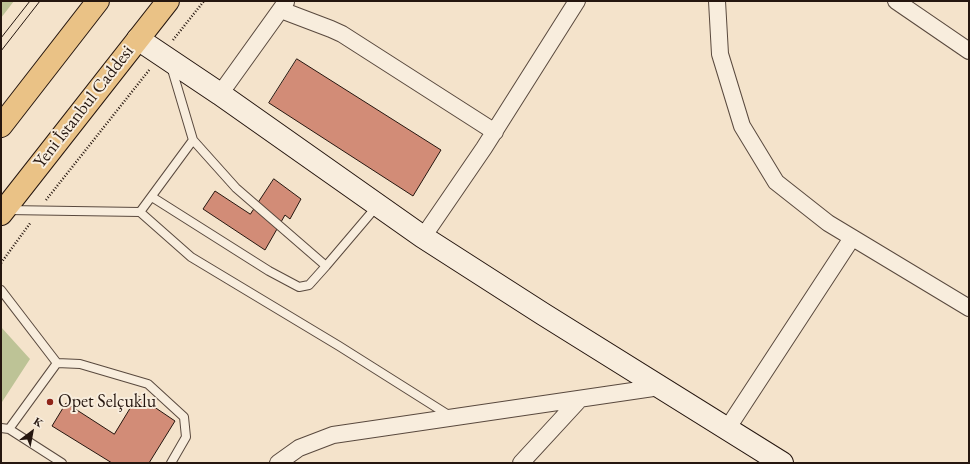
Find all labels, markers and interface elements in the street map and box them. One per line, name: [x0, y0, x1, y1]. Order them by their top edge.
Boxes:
street label: Yeni İstanbul Caddesi: [29, 41, 139, 173]
place label: Opet Selçuklu: [58, 391, 156, 413]
marker: Opet Selçuklu: [45, 397, 55, 407]
north arrow: [12, 412, 52, 452]
text: K: [31, 414, 46, 430]

